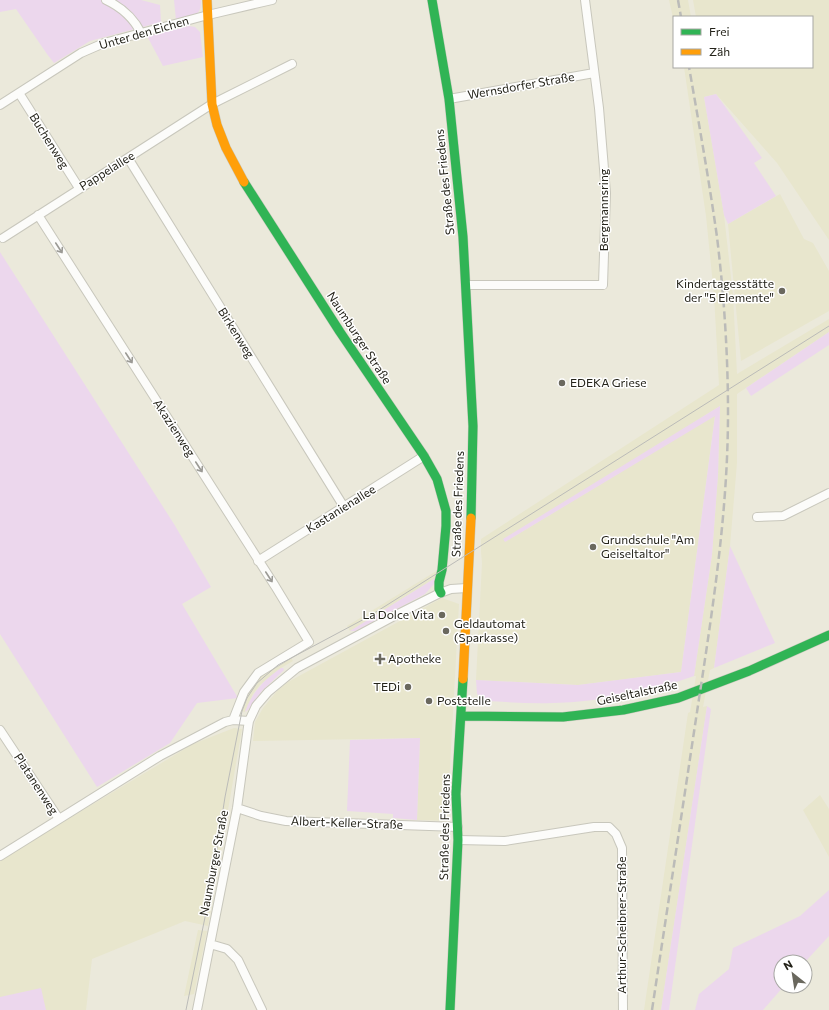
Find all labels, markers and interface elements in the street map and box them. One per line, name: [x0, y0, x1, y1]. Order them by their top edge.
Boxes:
street label: Unter den Eichen: [97, 13, 190, 52]
legend: [673, 16, 813, 68]
text: Frei: [709, 24, 730, 38]
text: Zäh: [709, 44, 730, 58]
street label: Wernsdorfer Straße: [466, 69, 575, 101]
street label: Buchenweg: [27, 110, 73, 171]
street label: Straße des Friedens: [431, 129, 457, 236]
street label: Pappelallee: [76, 148, 137, 193]
street label: Bergmannsring: [596, 168, 610, 251]
one-way arrow: [55, 242, 63, 253]
place label: Kindertagesstätte der "5 Elemente": [676, 276, 774, 304]
marker: Kindertagesstätte der "5 Elemente": [777, 286, 787, 296]
street label: Naumburger Straße: [325, 289, 395, 386]
street label: Birkenweg: [216, 305, 258, 361]
one-way arrow: [125, 352, 133, 364]
place label: EDEKA Griese: [570, 375, 647, 389]
marker: EDEKA Griese: [557, 378, 567, 388]
street label: Akazienweg: [151, 396, 199, 459]
street label: Straße des Friedens: [448, 451, 466, 557]
one-way arrow: [195, 461, 203, 473]
street label: Kastanienallee: [303, 481, 378, 535]
place label: Grundschule "Am Geiseltaltor": [601, 532, 694, 560]
marker: Grundschule "Am Geiseltaltor": [588, 542, 598, 552]
one-way arrow: [265, 571, 273, 582]
place label: La Dolce Vita: [362, 607, 434, 621]
marker: La Dolce Vita: [437, 610, 447, 620]
place label: Geldautomat (Sparkasse): [454, 616, 526, 644]
marker: Geldautomat (Sparkasse): [441, 626, 451, 636]
place label: Apotheke: [388, 651, 441, 665]
marker: Apotheke: [375, 654, 385, 664]
street label: Geiseltalstraße: [595, 677, 678, 707]
place label: TEDi: [373, 679, 400, 693]
marker: TEDi: [403, 682, 413, 692]
place label: Poststelle: [437, 693, 491, 707]
marker: Poststelle: [424, 696, 434, 706]
street label: Platanenweg: [12, 750, 62, 817]
street label: Straße des Friedens: [436, 774, 452, 880]
street label: Naumburger Straße: [196, 809, 230, 917]
street label: Albert-Keller-Straße: [291, 813, 403, 831]
street label: Arthur-Scheibner-Straße: [614, 856, 628, 994]
north arrow: [773, 954, 813, 994]
text: N: [781, 957, 795, 973]

